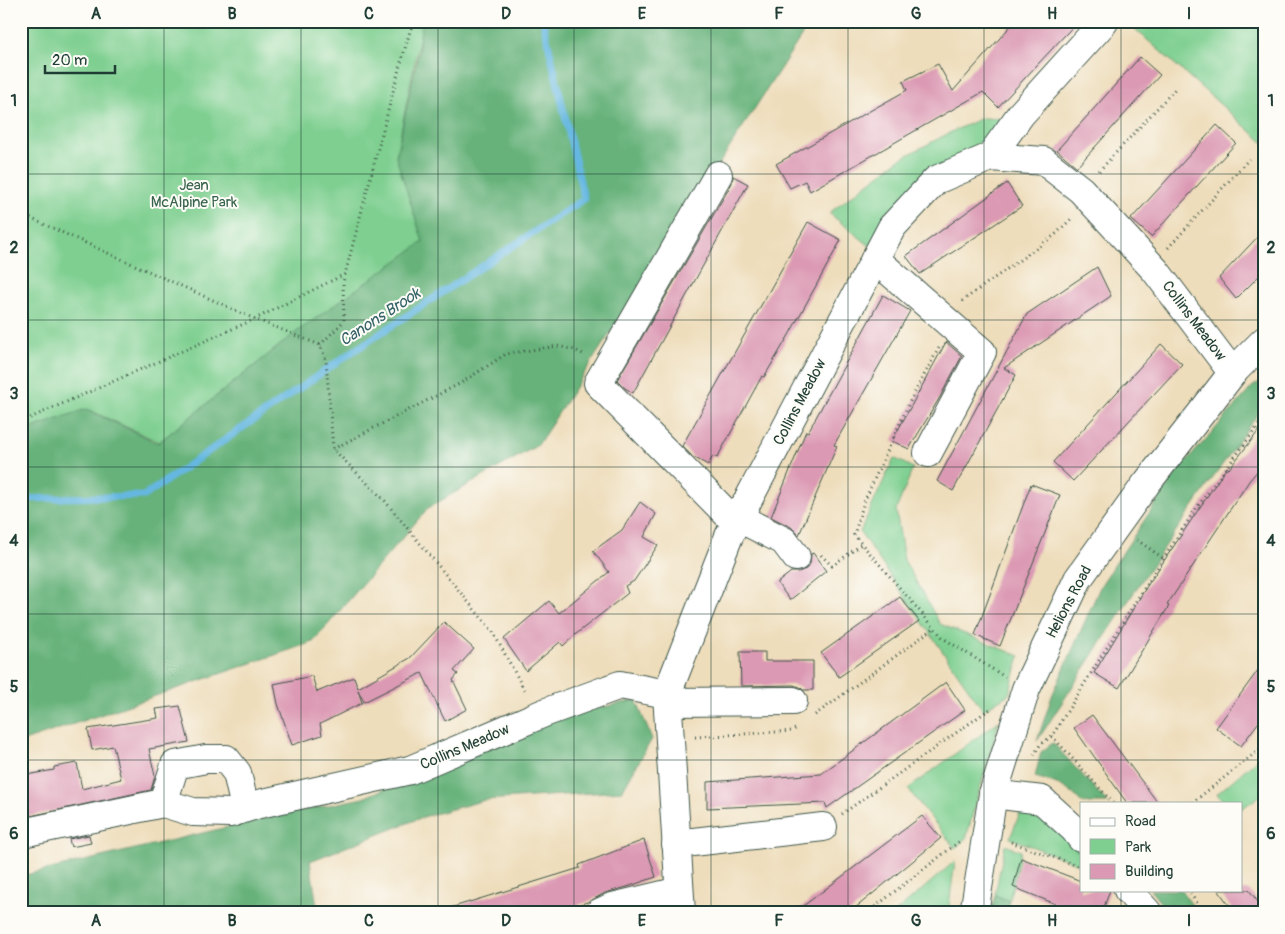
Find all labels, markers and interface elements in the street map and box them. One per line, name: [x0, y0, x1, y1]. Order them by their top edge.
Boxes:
text: A: [91, 4, 102, 24]
text: B: [227, 4, 237, 24]
text: C: [364, 4, 374, 24]
text: D: [501, 4, 511, 24]
text: E: [638, 4, 647, 24]
text: F: [774, 4, 784, 24]
text: G: [911, 4, 922, 24]
text: H: [1047, 4, 1057, 24]
text: I: [1187, 4, 1191, 24]
scale bar: [45, 42, 115, 74]
text: 20 m: [52, 51, 87, 70]
text: 1: [11, 91, 17, 111]
text: 1: [1268, 91, 1274, 111]
park label: Jean McAlpine Park: [151, 176, 238, 212]
text: 2: [10, 238, 19, 258]
text: 2: [1267, 238, 1276, 258]
street label: Collins Meadow: [1158, 277, 1230, 365]
water label: Canons Brook: [336, 283, 425, 351]
street label: Collins Meadow: [769, 355, 831, 449]
text: 3: [10, 384, 19, 404]
text: 3: [1267, 384, 1276, 404]
text: 4: [9, 531, 19, 551]
text: 4: [1266, 531, 1276, 551]
street label: Helions Road: [1042, 562, 1096, 642]
text: 5: [10, 677, 19, 697]
text: 5: [1267, 677, 1276, 697]
street label: Collins Meadow: [417, 720, 513, 774]
legend: [1080, 802, 1242, 892]
text: Road: [1125, 812, 1156, 831]
text: 6: [9, 824, 19, 844]
text: 6: [1266, 824, 1276, 844]
text: Park: [1125, 838, 1152, 857]
text: Building: [1125, 862, 1173, 881]
text: A: [91, 911, 102, 931]
text: B: [227, 911, 237, 931]
text: C: [364, 911, 374, 931]
text: D: [501, 911, 511, 931]
text: E: [638, 911, 647, 931]
text: F: [774, 911, 784, 931]
text: G: [911, 911, 922, 931]
text: H: [1047, 911, 1057, 931]
text: I: [1187, 911, 1191, 931]

